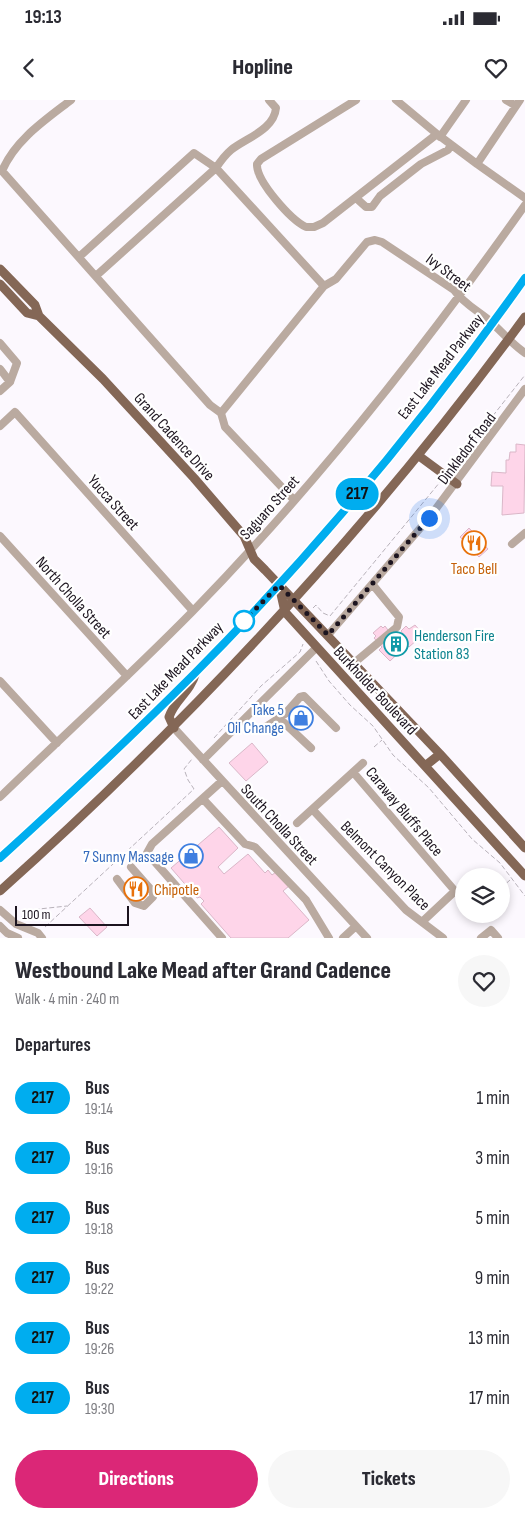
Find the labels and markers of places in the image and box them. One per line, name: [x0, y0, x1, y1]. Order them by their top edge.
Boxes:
restaurant icon: Taco Bell: [461, 530, 487, 556]
place label: Taco Bell: [451, 560, 497, 579]
unlabelled marker: [233, 610, 255, 632]
place label: Henderson Fire Station 83: [414, 627, 495, 664]
building icon: Henderson Fire Station 83: [383, 631, 409, 657]
place label: Take 5 Oil Change: [227, 701, 284, 738]
shop icon: Take 5 Oil Change: [288, 705, 314, 731]
shop icon: 7 Sunny Massage: [178, 843, 204, 869]
place label: 7 Sunny Massage: [83, 848, 174, 867]
restaurant icon: Chipotle: [123, 876, 149, 902]
place label: Chipotle: [154, 881, 199, 900]

